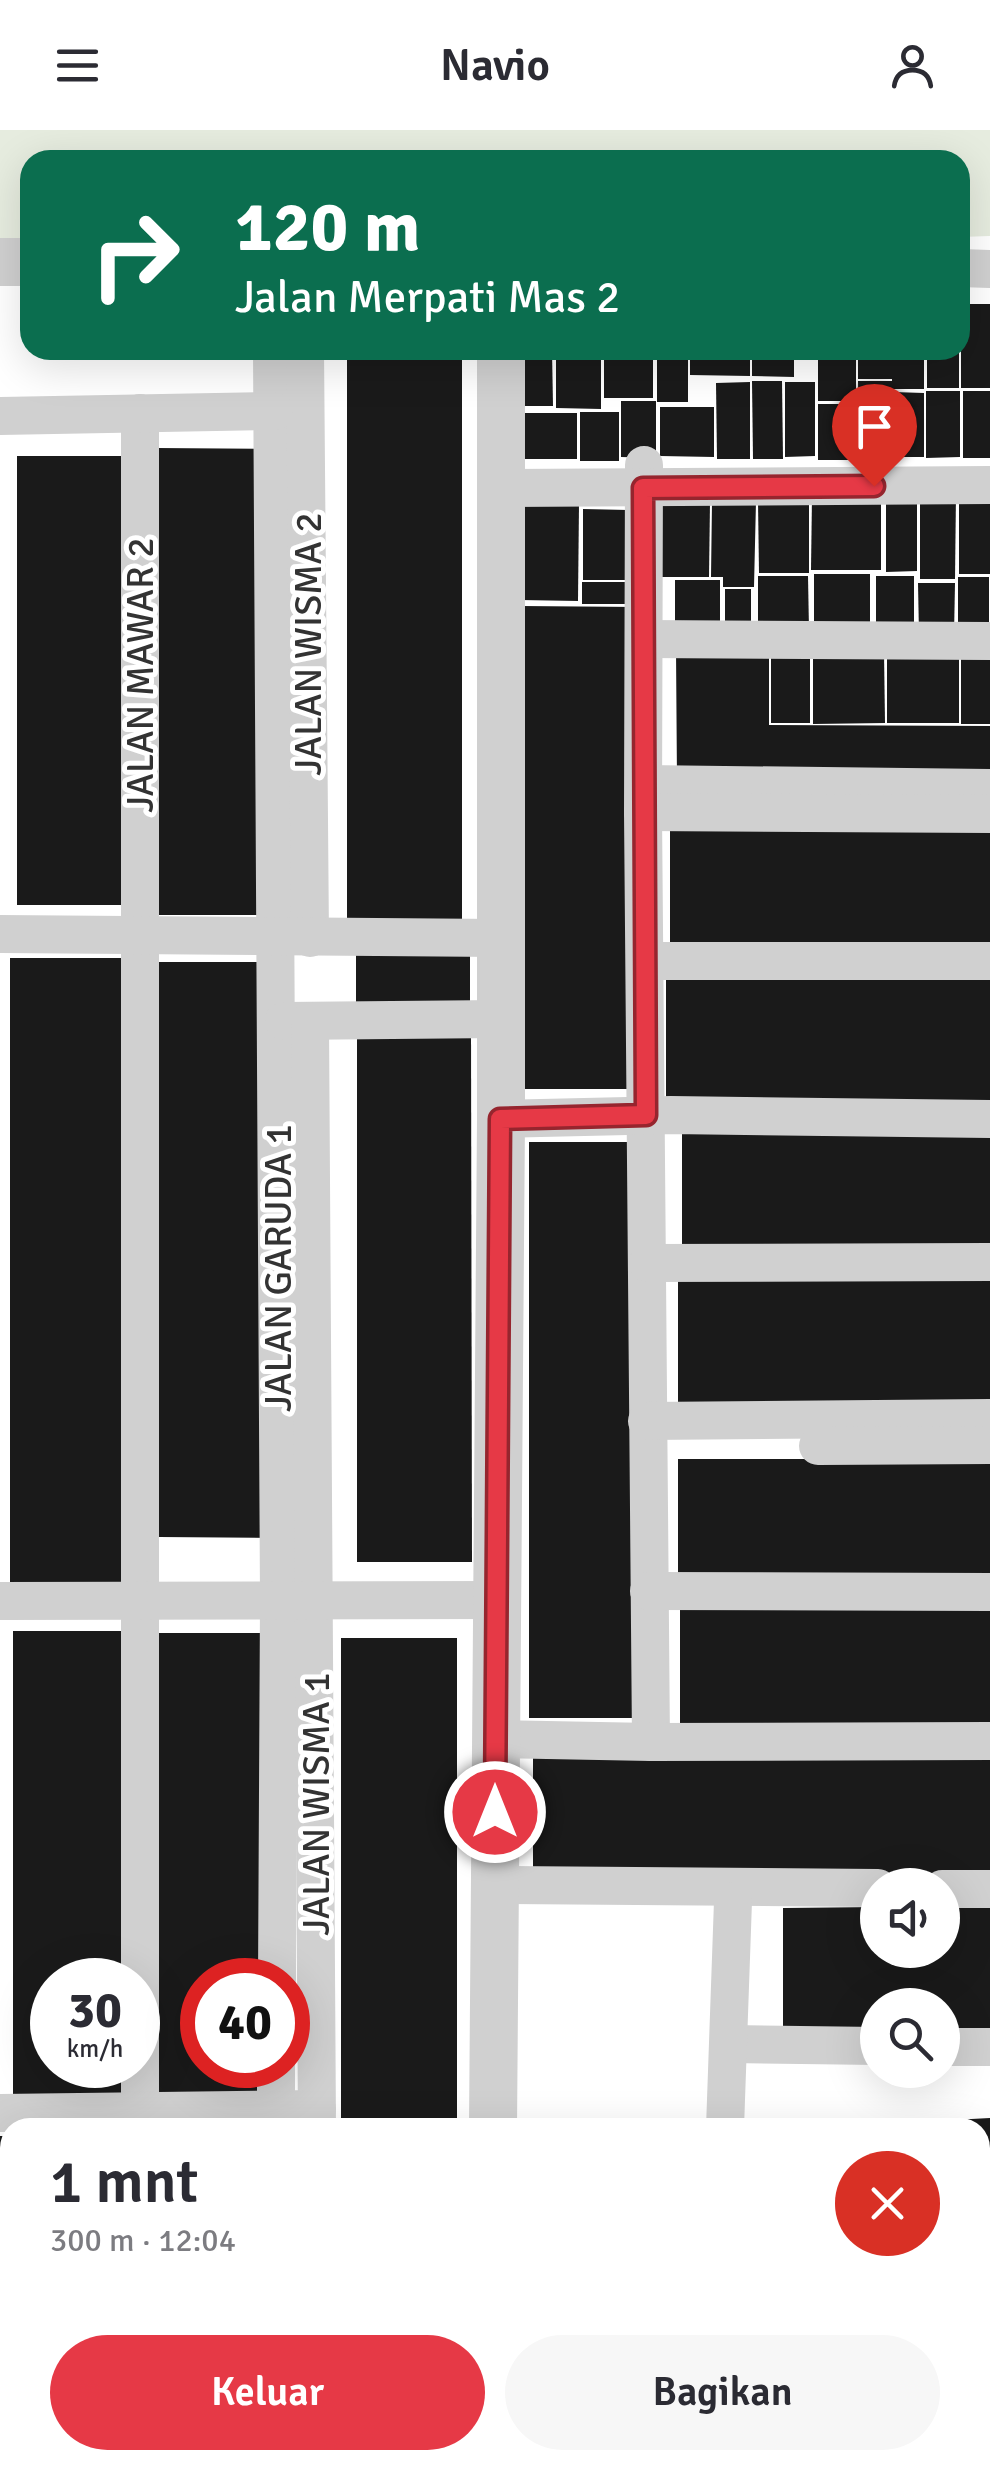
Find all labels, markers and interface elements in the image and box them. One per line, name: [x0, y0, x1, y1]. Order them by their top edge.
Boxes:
icon: menu: [50, 38, 105, 93]
text: Navio: [440, 38, 550, 93]
icon: person: [885, 38, 940, 93]
text: 120 m: [235, 184, 420, 270]
icon: right: [70, 190, 200, 320]
text: Jalan Merpati Mas 2: [235, 270, 620, 325]
pin: [832, 384, 917, 487]
icon: arrive: [847, 399, 902, 454]
street label: JALAN WISMA 2: [285, 512, 332, 776]
street label: JALAN MAWAR 2: [117, 537, 164, 813]
street label: JALAN GARUDA 1: [255, 1124, 302, 1412]
street label: JALAN WISMA 1: [293, 1672, 340, 1936]
position arrow: [443, 1760, 547, 1864]
map controls: [860, 1868, 960, 2088]
button: sound: [860, 1868, 960, 1968]
speed limit sign: 40: [180, 1958, 310, 2088]
text: 30: [68, 1980, 122, 2042]
button: search: [860, 1988, 960, 2088]
text: km/h: [67, 2033, 123, 2064]
text: 1 mnt: [50, 2146, 198, 2220]
button: close: [835, 2151, 940, 2256]
text: 300 m · 12:04: [50, 2221, 236, 2260]
button: Keluar: [50, 2335, 485, 2450]
button: Bagikan: [505, 2335, 940, 2450]

